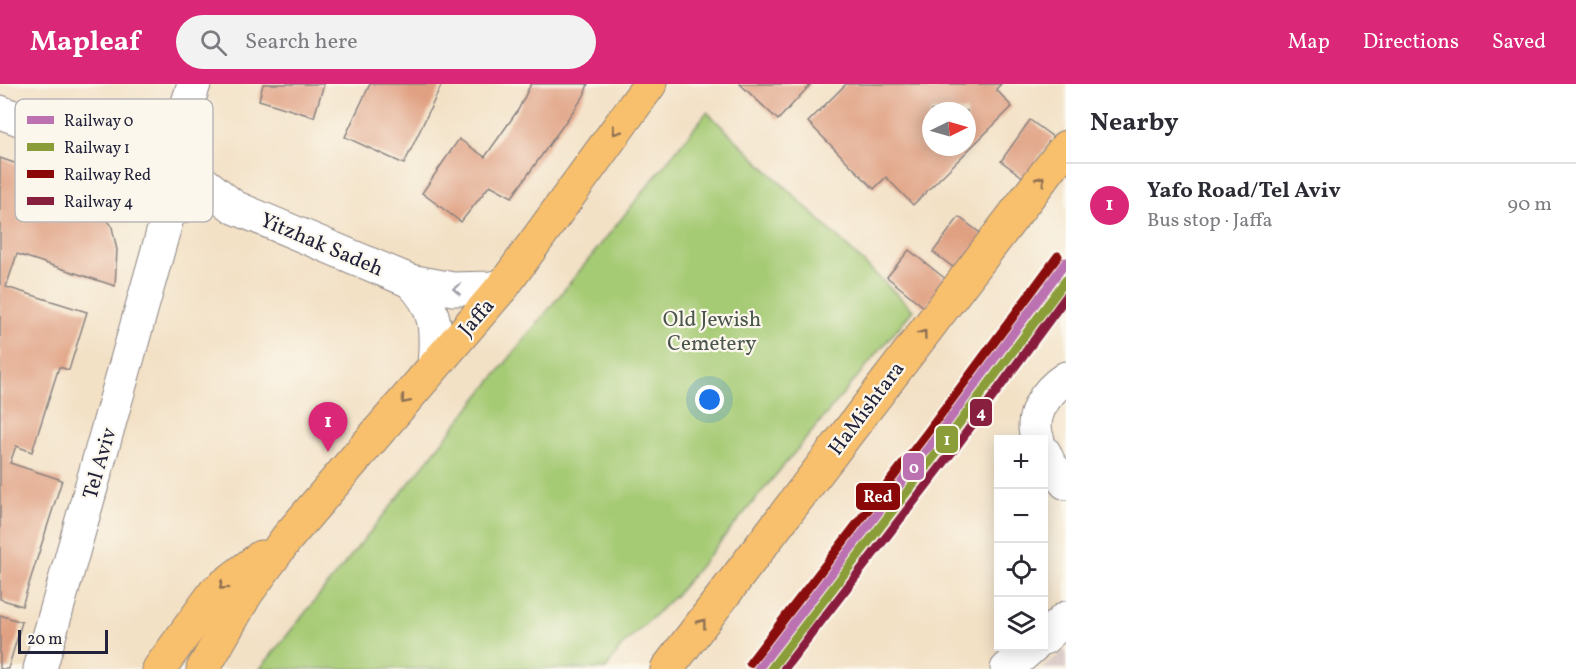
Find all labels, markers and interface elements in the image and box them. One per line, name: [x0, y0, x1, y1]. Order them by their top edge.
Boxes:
search box: [176, 15, 596, 69]
text: Mapleaf: [30, 23, 140, 62]
icon: search: [197, 26, 230, 59]
text: Search here: [245, 27, 358, 58]
text: Map: [1288, 28, 1330, 57]
text: Directions: [1363, 28, 1459, 57]
text: Saved: [1492, 28, 1546, 57]
legend: [15, 99, 213, 222]
north arrow: [922, 102, 976, 156]
text: Nearby: [1090, 105, 1179, 141]
text: Railway 0: [64, 111, 133, 133]
one-way arrow: [612, 125, 623, 136]
text: Railway 1: [64, 138, 130, 160]
text: Railway Red: [64, 165, 151, 187]
one-way arrow: [1034, 175, 1045, 186]
text: Yafo Road/Tel Aviv: [1147, 176, 1341, 207]
text: 1: [1105, 191, 1114, 219]
text: 90 m: [1508, 191, 1552, 219]
text: Railway 4: [64, 192, 133, 214]
street label: Yitzhak Sadeh: [255, 206, 387, 284]
text: Bus stop · Jaffa: [1147, 207, 1273, 235]
one-way arrow: [453, 282, 462, 295]
street label: Jaffa: [452, 293, 502, 343]
park label: Old Jewish Cemetery: [663, 306, 761, 359]
one-way arrow: [915, 330, 926, 341]
street label: HaMishtara: [822, 356, 912, 462]
your location: [695, 385, 724, 414]
one-way arrow: [401, 393, 412, 404]
line badge: 4: [969, 398, 993, 427]
pin: 1: [308, 402, 348, 452]
text: 4: [976, 403, 986, 425]
street label: Tel Aviv: [76, 424, 124, 503]
line badge: 1: [935, 425, 959, 454]
text: 1: [944, 430, 950, 452]
map controls: [994, 435, 1048, 651]
button: +: [994, 435, 1048, 489]
line badge: 0: [902, 452, 925, 481]
text: 0: [909, 458, 919, 480]
line badge: Red: [855, 482, 901, 511]
text: Red: [864, 487, 893, 509]
button: −: [994, 489, 1048, 543]
button: locate: [994, 543, 1048, 597]
one-way arrow: [219, 579, 230, 590]
button: layers: [994, 597, 1048, 651]
one-way arrow: [695, 618, 706, 629]
scale bar: [18, 627, 108, 654]
text: 20 m: [27, 629, 62, 651]

